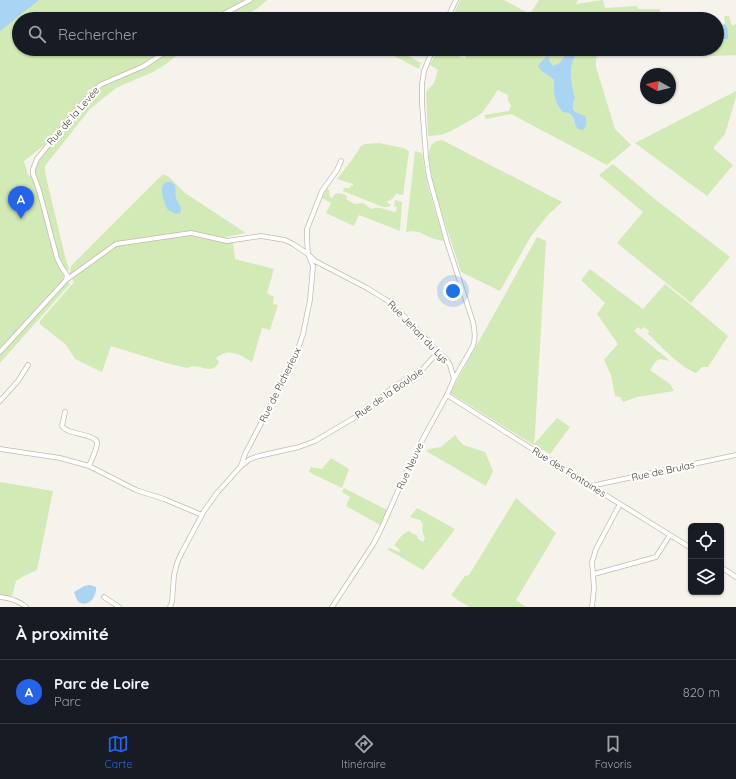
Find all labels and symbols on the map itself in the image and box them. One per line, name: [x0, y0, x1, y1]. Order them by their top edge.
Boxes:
north arrow: [640, 68, 676, 104]
street label: Rue de la Levée: [44, 84, 102, 148]
pin: A: [8, 186, 34, 219]
your location: [443, 281, 463, 301]
street label: Rue Jehan du Lys: [385, 298, 451, 366]
street label: Rue de Picherieux: [256, 345, 304, 425]
street label: Rue de la Boulaie: [352, 364, 426, 421]
street label: Rue Neuve: [394, 440, 427, 491]
street label: Rue des Fontaines: [530, 444, 609, 500]
street label: Rue de Brulas: [630, 458, 696, 484]

